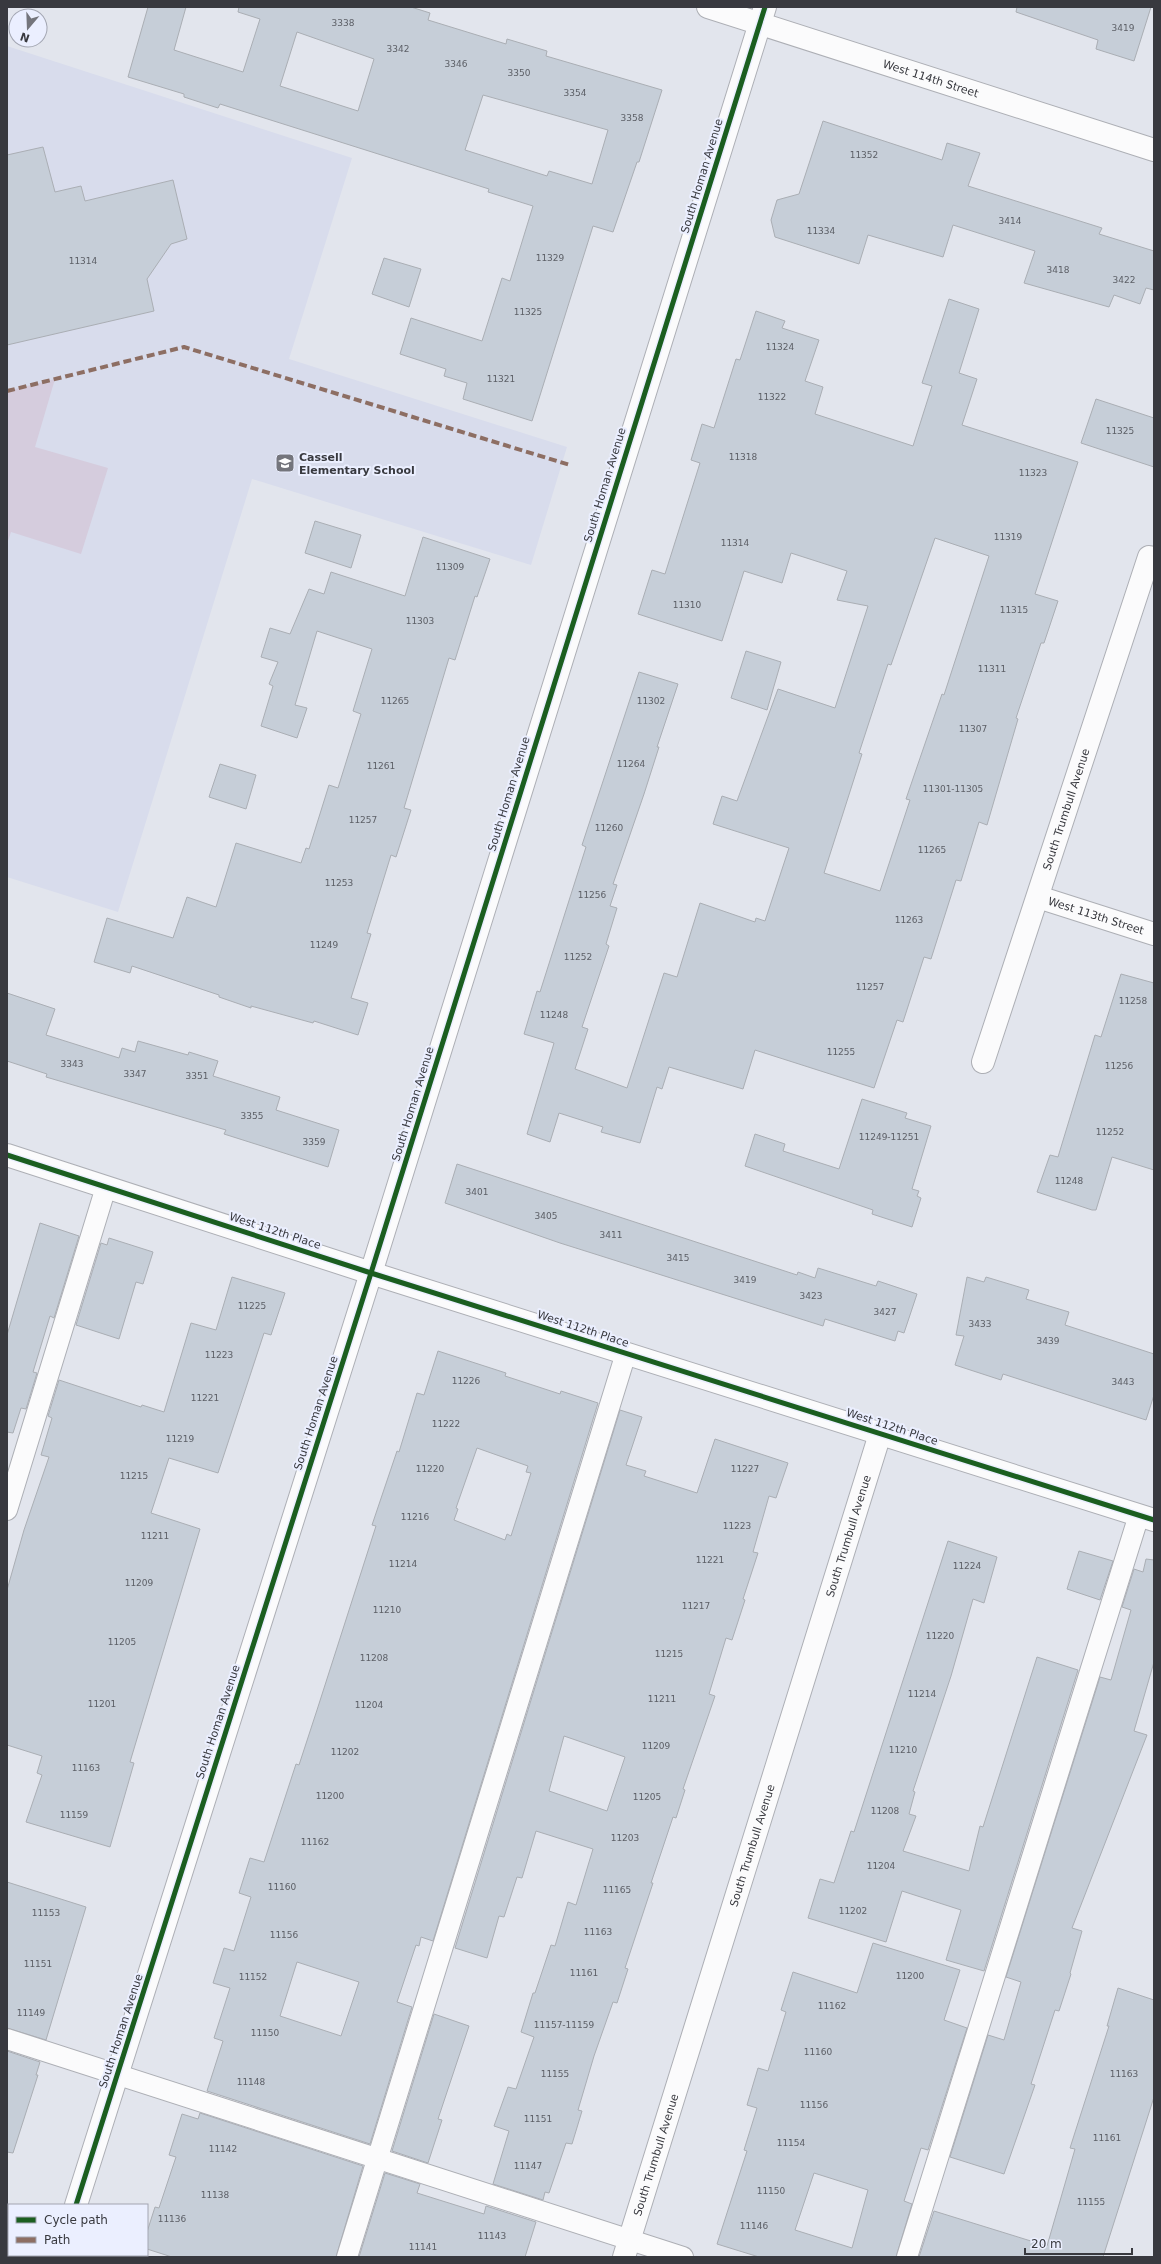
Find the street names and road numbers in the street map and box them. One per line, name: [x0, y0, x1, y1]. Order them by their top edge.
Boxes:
street label: West 114th Street: [881, 57, 981, 100]
street label: South Homan Avenue: [678, 117, 726, 235]
street label: South Homan Avenue: [581, 426, 629, 544]
street label: South Homan Avenue: [485, 735, 533, 853]
street label: South Trumbull Avenue: [1040, 747, 1092, 872]
street label: West 113th Street: [1047, 894, 1146, 937]
street label: South Homan Avenue: [389, 1045, 437, 1163]
street label: West 112th Place: [228, 1210, 323, 1252]
street label: West 112th Place: [536, 1308, 631, 1350]
street label: South Homan Avenue: [291, 1354, 341, 1472]
street label: West 112th Place: [845, 1406, 940, 1448]
street label: South Trumbull Avenue: [823, 1473, 873, 1599]
street label: South Homan Avenue: [193, 1663, 243, 1781]
street label: South Trumbull Avenue: [727, 1782, 777, 1908]
street label: South Homan Avenue: [96, 1972, 146, 2090]
street label: South Trumbull Avenue: [631, 2092, 681, 2218]

